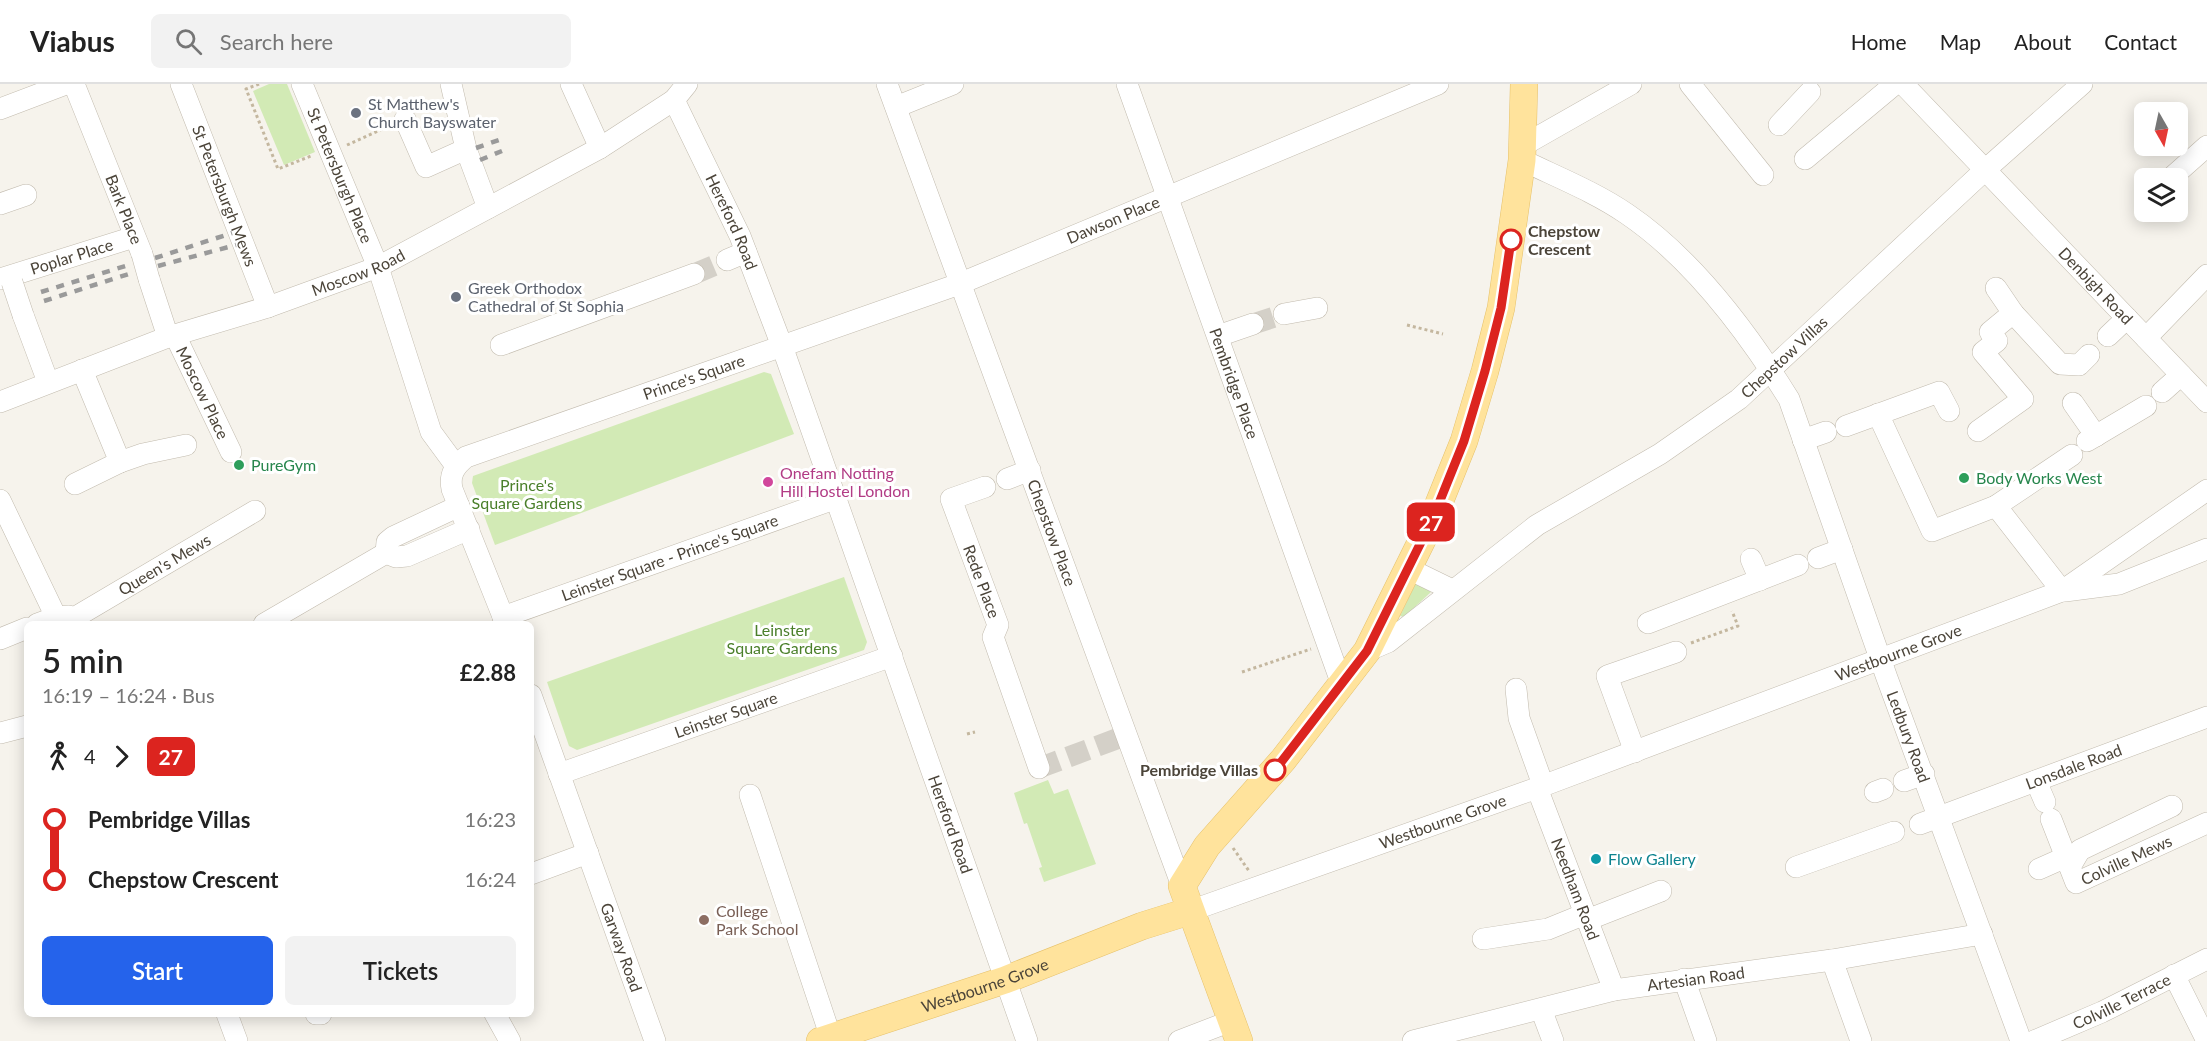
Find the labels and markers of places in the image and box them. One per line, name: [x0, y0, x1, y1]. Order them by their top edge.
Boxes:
place label: St Matthew's Church Bayswater: [368, 94, 496, 131]
marker: St Matthew's Church Bayswater: [349, 106, 363, 120]
place label: Chepstow Crescent: [1528, 221, 1600, 258]
marker: Chepstow Crescent: [1500, 229, 1522, 251]
place label: Greek Orthodox Cathedral of St Sophia: [468, 278, 624, 315]
marker: Greek Orthodox Cathedral of St Sophia: [449, 290, 463, 304]
place label: PureGym: [251, 455, 316, 474]
marker: PureGym: [232, 458, 246, 472]
place label: Onefam Notting Hill Hostel London: [780, 463, 910, 500]
place label: Body Works West: [1976, 468, 2103, 487]
marker: Body Works West: [1957, 471, 1971, 485]
marker: Onefam Notting Hill Hostel London: [761, 475, 775, 489]
marker: Pembridge Villas: [1264, 759, 1286, 781]
place label: Pembridge Villas: [1140, 760, 1258, 779]
place label: Flow Gallery: [1608, 849, 1696, 868]
marker: Flow Gallery: [1589, 852, 1603, 866]
place label: College Park School: [716, 901, 798, 938]
marker: College Park School: [697, 913, 711, 927]

